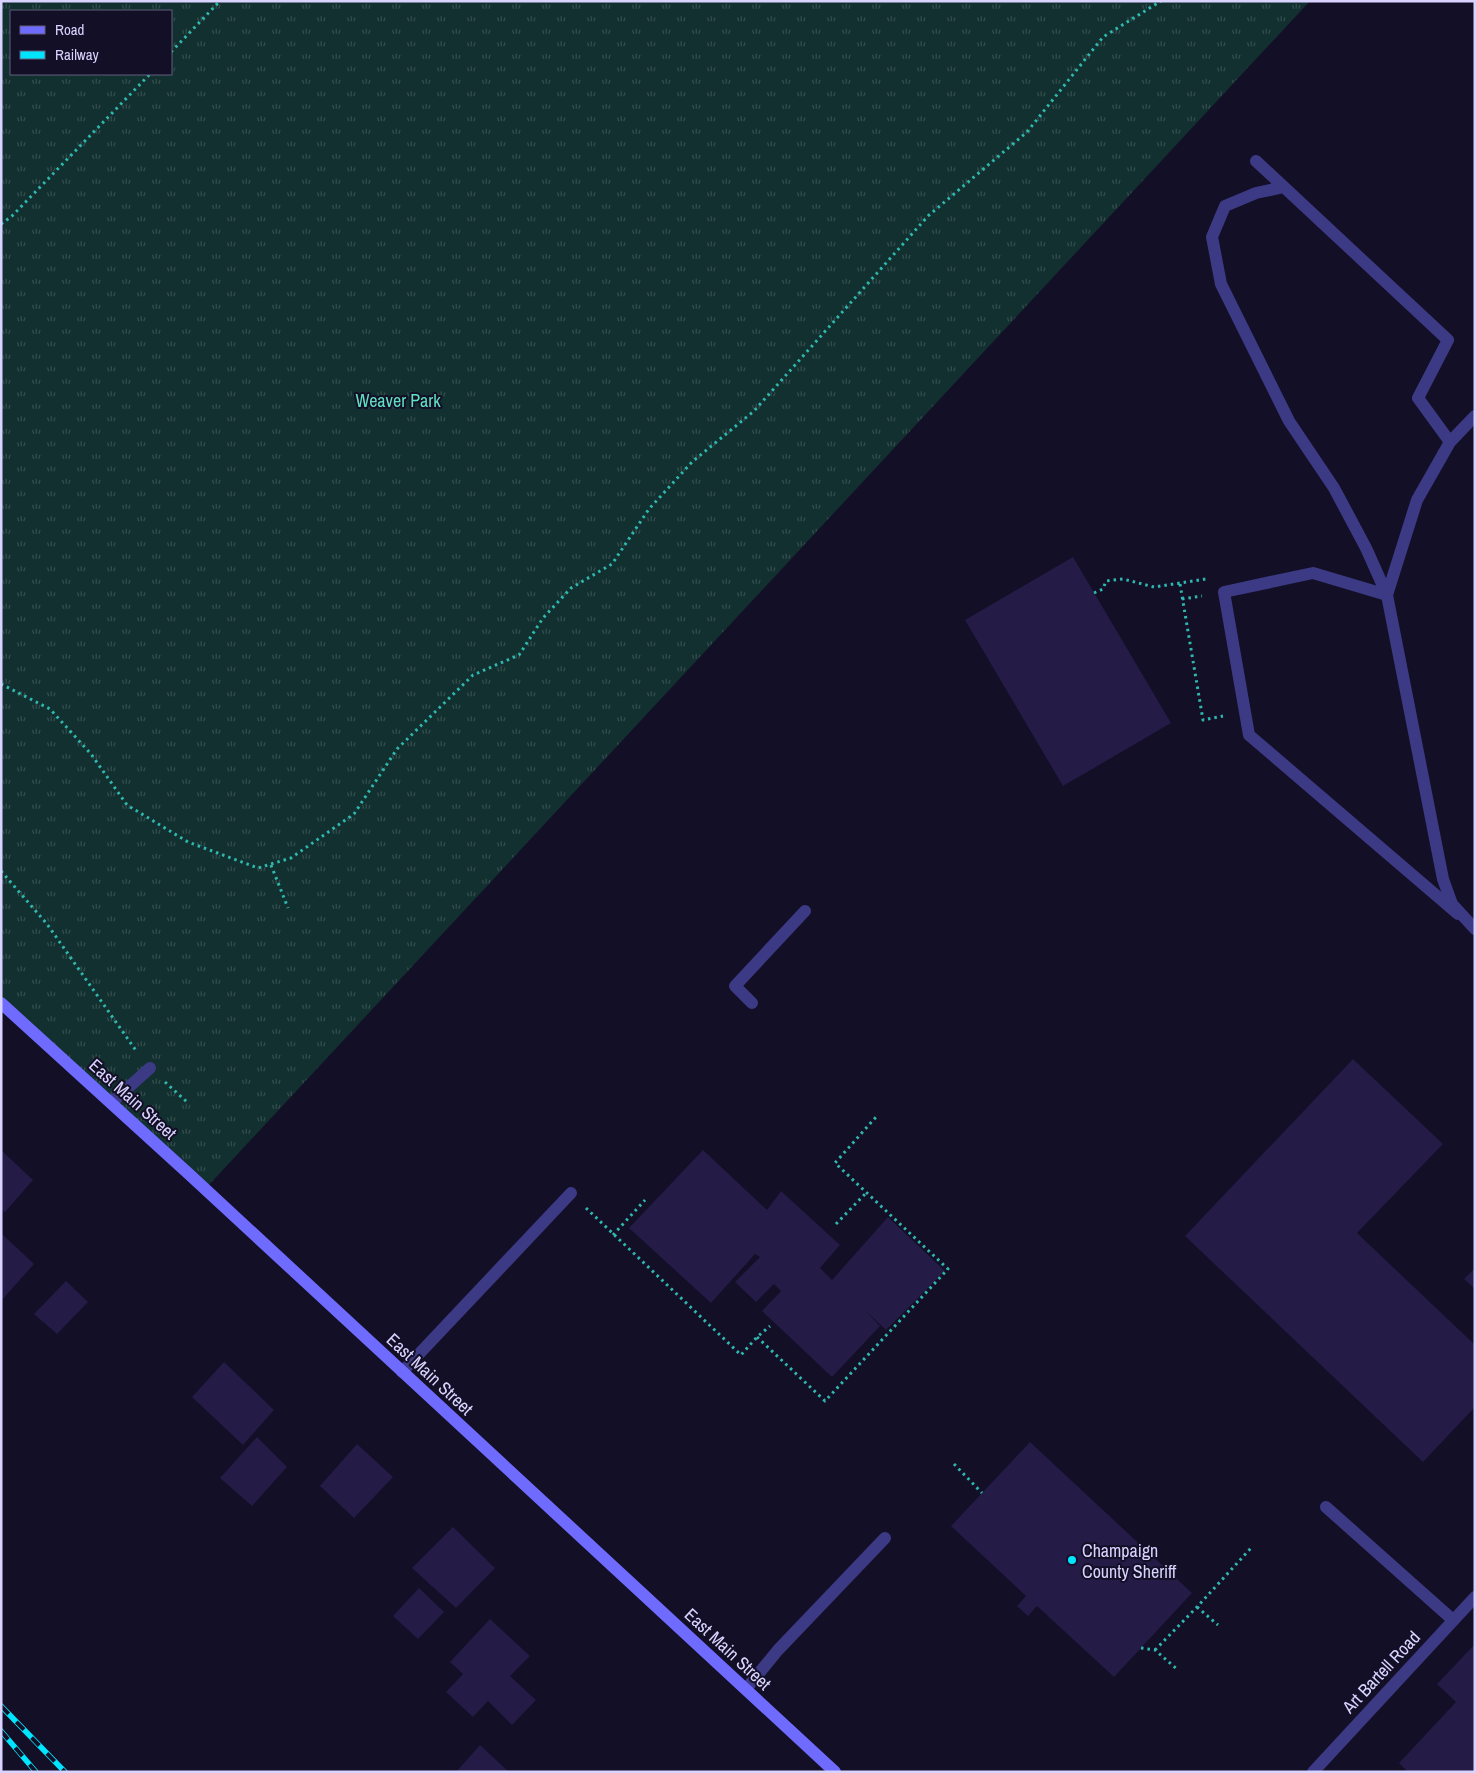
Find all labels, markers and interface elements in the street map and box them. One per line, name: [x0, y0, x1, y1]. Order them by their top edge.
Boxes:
legend: [10, 10, 172, 75]
text: Road: [55, 19, 84, 40]
text: Railway: [55, 44, 100, 65]
park label: Weaver Park: [355, 388, 441, 413]
street label: East Main Street: [84, 1053, 182, 1145]
street label: East Main Street: [381, 1327, 479, 1421]
place label: Champaign County Sheriff: [1082, 1538, 1176, 1584]
marker: Champaign County Sheriff: [1066, 1554, 1078, 1566]
street label: East Main Street: [679, 1602, 777, 1696]
street label: Art Bartell Road: [1336, 1625, 1426, 1719]

